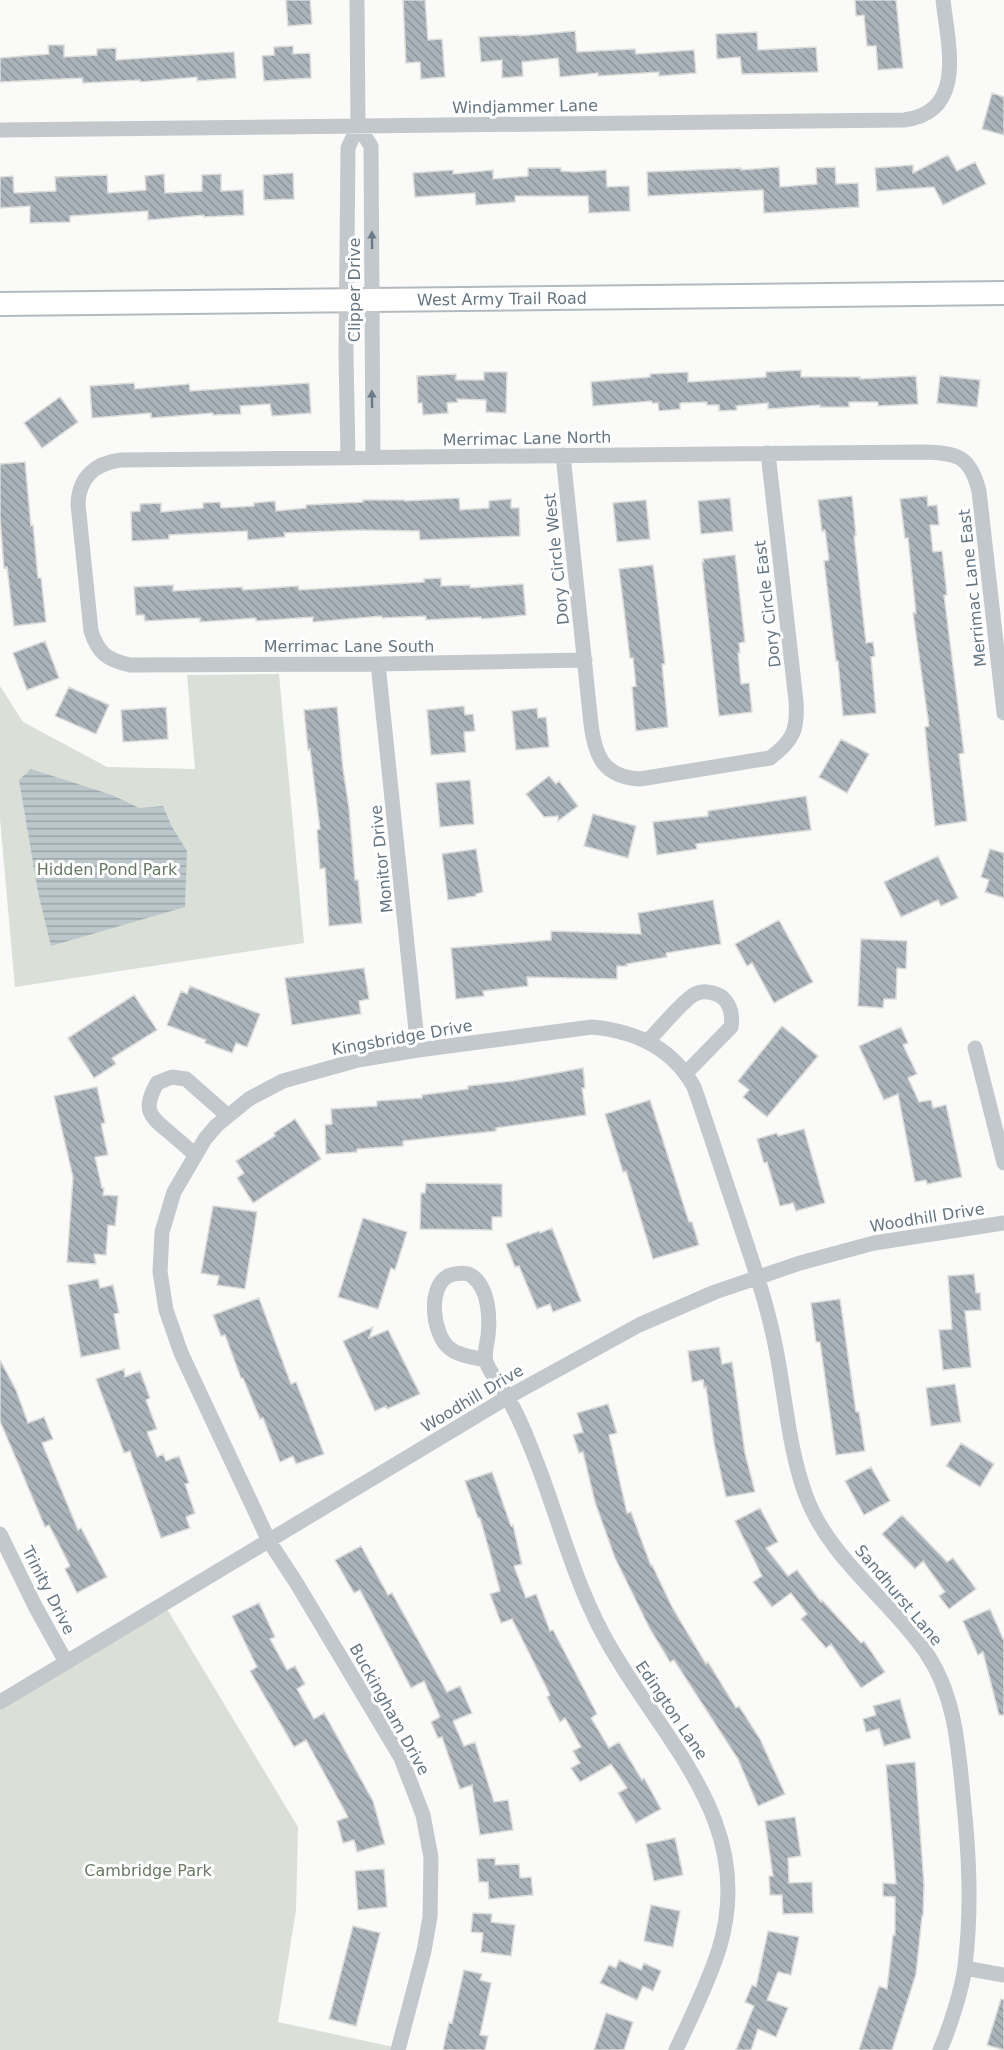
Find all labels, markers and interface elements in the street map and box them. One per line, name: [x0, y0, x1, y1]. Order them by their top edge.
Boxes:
street label: Windjammer Lane: [452, 96, 598, 117]
one-way arrow: [367, 230, 376, 249]
street label: Clipper Drive: [345, 238, 364, 342]
street label: West Army Trail Road: [417, 289, 587, 309]
one-way arrow: [367, 389, 377, 408]
street label: Merrimac Lane North: [442, 428, 612, 449]
street label: Dory Circle West: [540, 492, 573, 626]
street label: Merrimac Lane East: [955, 508, 990, 668]
street label: Dory Circle East: [750, 539, 785, 669]
street label: Merrimac Lane South: [264, 637, 434, 656]
street label: Monitor Drive: [366, 804, 397, 914]
park label: Hidden Pond Park: [37, 860, 178, 879]
street label: Kingsbridge Drive: [330, 1016, 474, 1059]
street label: Woodhill Drive: [868, 1199, 986, 1236]
street label: Woodhill Drive: [418, 1360, 527, 1436]
street label: Sandhurst Lane: [851, 1541, 946, 1650]
street label: Trinity Drive: [18, 1542, 79, 1638]
street label: Buckingham Drive: [346, 1640, 434, 1778]
street label: Edington Lane: [632, 1657, 712, 1763]
park label: Cambridge Park: [84, 1861, 213, 1880]

